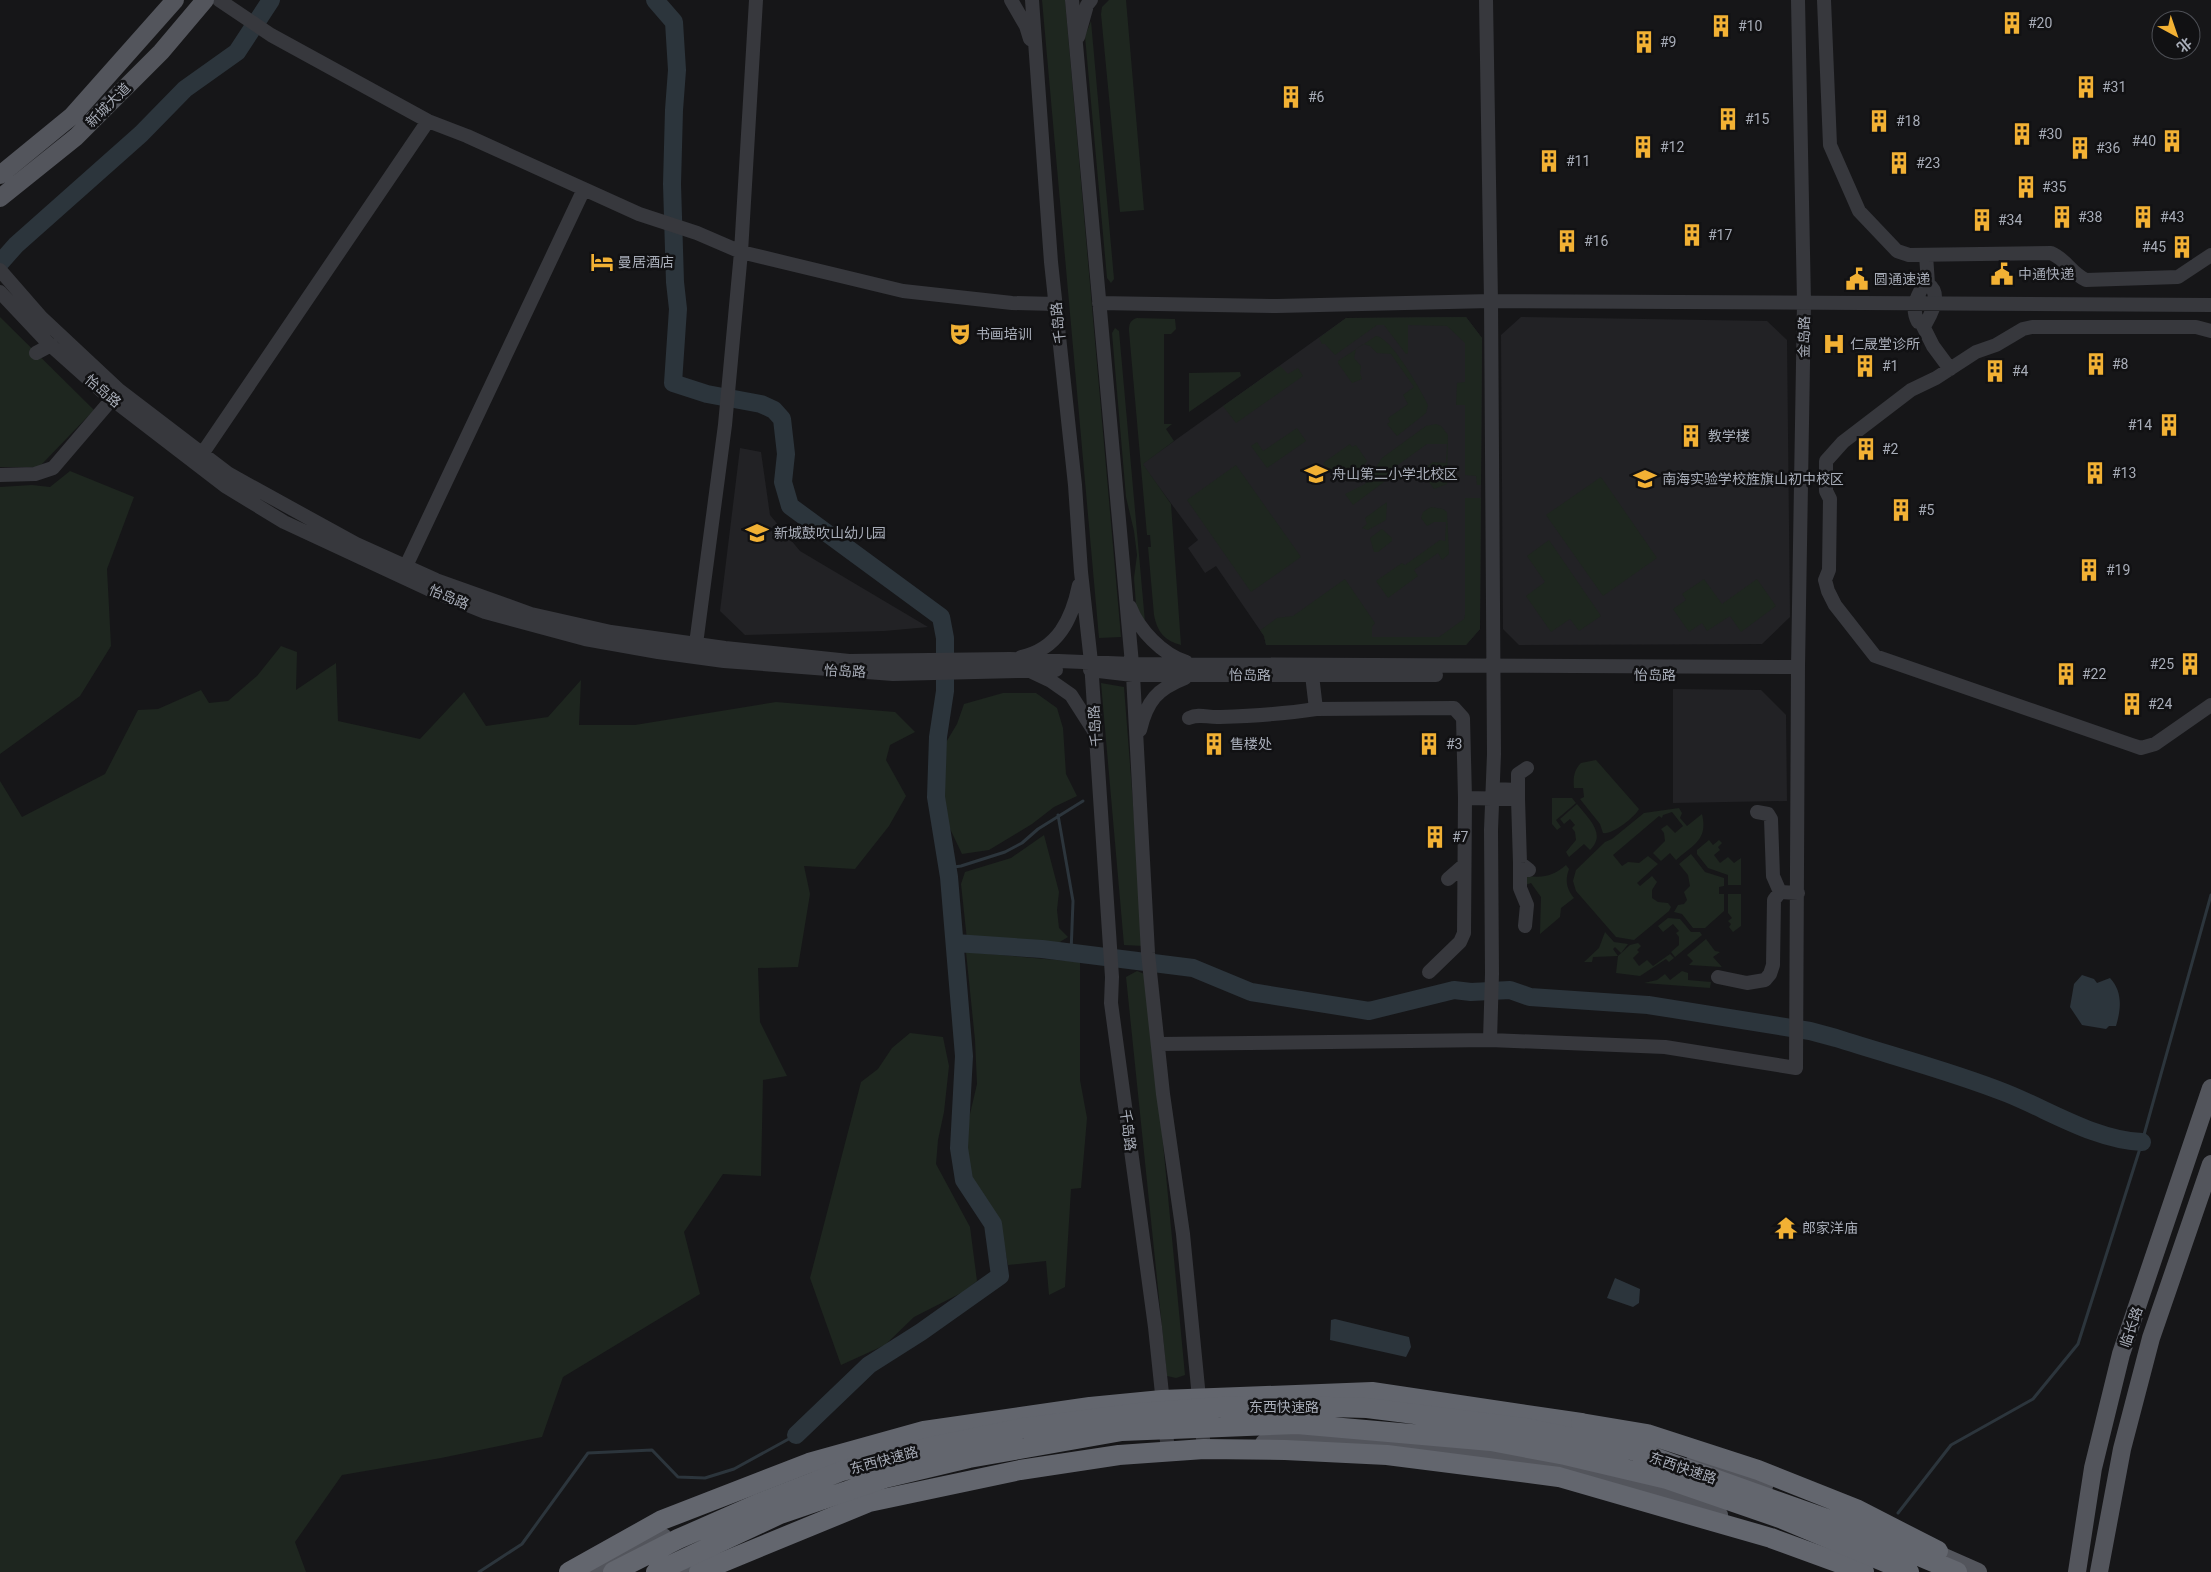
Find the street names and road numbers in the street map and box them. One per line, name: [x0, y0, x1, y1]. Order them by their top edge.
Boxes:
street label: 新城大道: [83, 80, 133, 130]
street label: 千岛路: [1048, 301, 1068, 345]
street label: 金岛路: [1796, 316, 1812, 358]
street label: 怡岛路: [82, 371, 124, 411]
street label: 怡岛路: [427, 582, 471, 612]
street label: 怡岛路: [824, 662, 866, 680]
street label: 怡岛路: [1229, 667, 1271, 683]
street label: 怡岛路: [1634, 667, 1676, 683]
street label: 千岛路: [1086, 704, 1104, 748]
street label: 千岛路: [1117, 1108, 1139, 1152]
street label: 临长路: [2117, 1305, 2145, 1349]
street label: 东西快速路: [1249, 1399, 1319, 1415]
street label: 东西快速路: [848, 1443, 920, 1477]
street label: 东西快速路: [1647, 1449, 1719, 1487]

